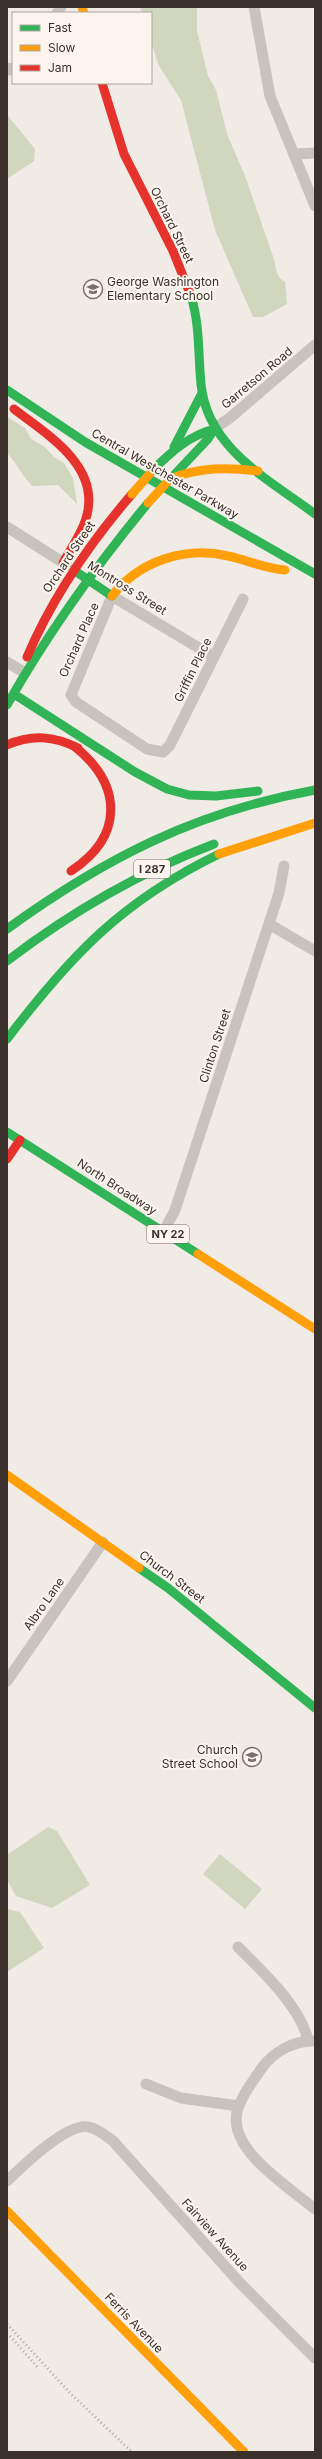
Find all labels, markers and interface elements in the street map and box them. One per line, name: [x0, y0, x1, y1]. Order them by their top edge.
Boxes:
legend: [12, 12, 152, 84]
text: Fast: [48, 20, 72, 35]
text: Slow: [48, 40, 76, 55]
text: Jam: [48, 60, 72, 75]
street label: Orchard Street: [147, 184, 197, 265]
place label: George Washington Elementary School: [107, 274, 219, 303]
school or university icon: George Washington Elementary School: [82, 278, 104, 300]
street label: Garretson Road: [218, 343, 295, 412]
street label: Central Westchester Parkway: [89, 425, 242, 522]
street label: Orchard Street: [39, 518, 98, 595]
street label: Montross Street: [85, 557, 170, 618]
street label: Orchard Place: [55, 600, 102, 680]
street label: Griffin Place: [171, 635, 215, 704]
road number: I 287: [134, 860, 170, 878]
street label: Clinton Street: [195, 1007, 234, 1085]
street label: North Broadway: [75, 1155, 160, 1218]
road number: NY 22: [147, 1225, 189, 1243]
street label: Church Street: [136, 1547, 208, 1606]
street label: Albro Lane: [20, 1574, 67, 1633]
place label: Church Street School: [162, 1742, 238, 1771]
school or university icon: Church Street School: [241, 1746, 263, 1768]
street label: Fairview Avenue: [179, 2195, 252, 2274]
street label: Ferris Avenue: [102, 2289, 167, 2356]

